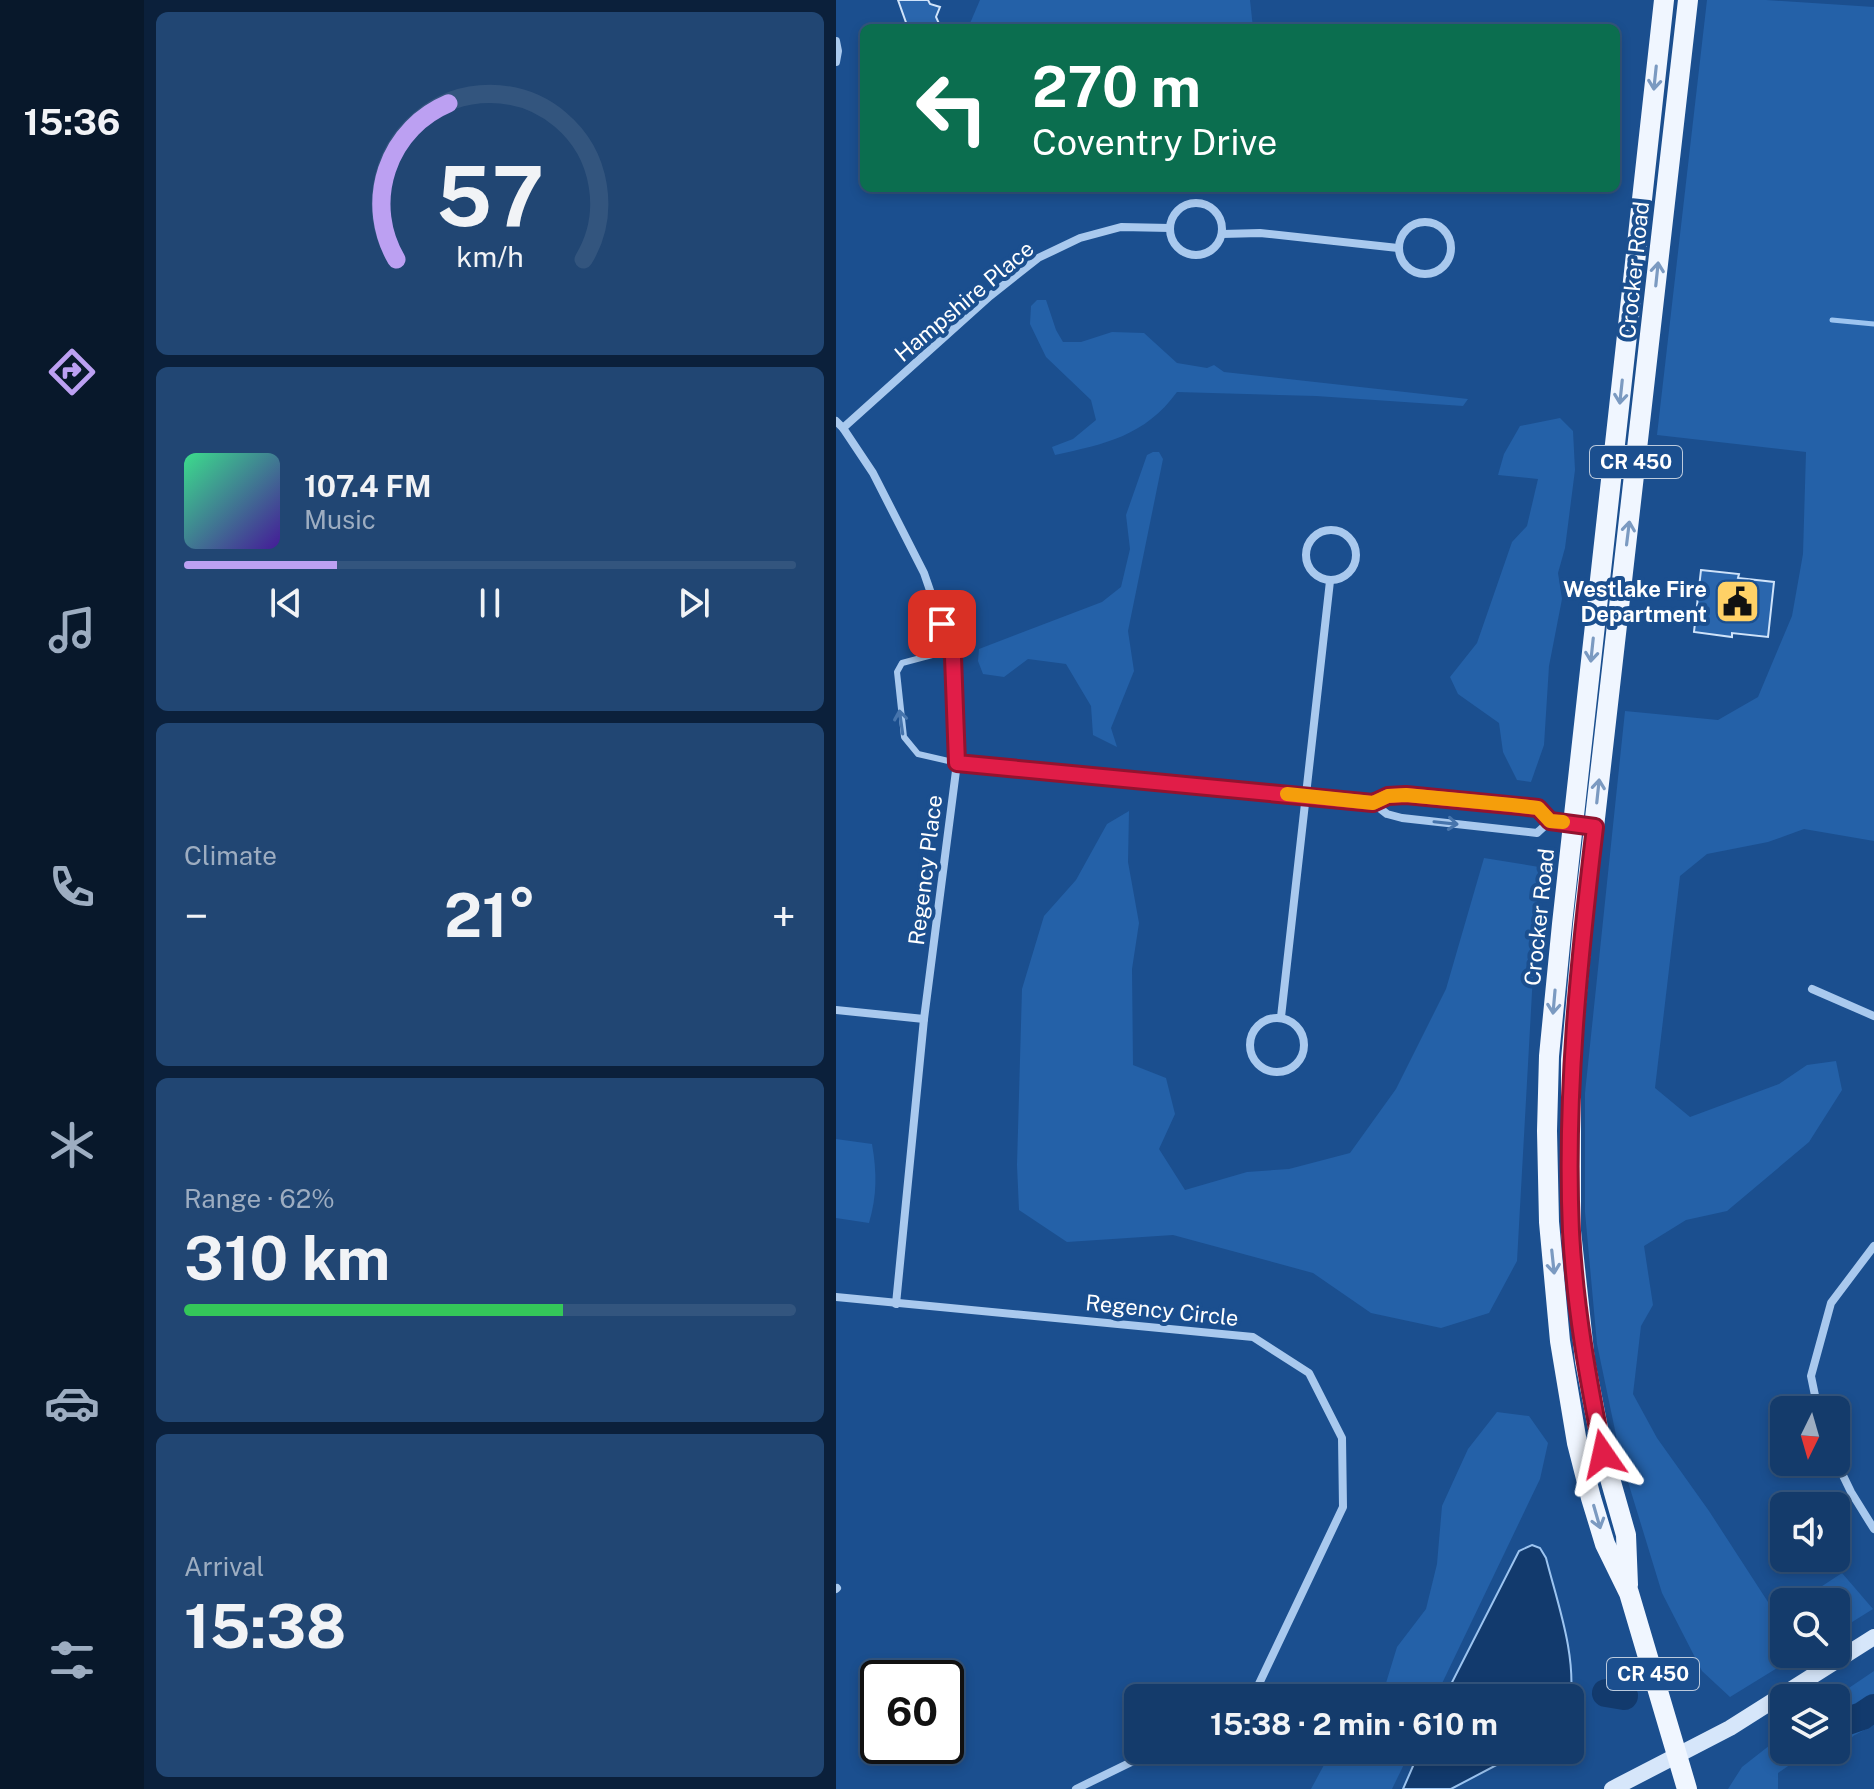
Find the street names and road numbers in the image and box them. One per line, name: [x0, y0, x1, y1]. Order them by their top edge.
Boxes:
street label: Crocker Road: [1614, 200, 1654, 340]
street label: Hampshire Place: [889, 235, 1039, 367]
road number: CR 450: [1590, 446, 1682, 478]
street label: Regency Place: [903, 793, 947, 947]
street label: Crocker Road: [1519, 847, 1559, 987]
street label: Regency Circle: [1084, 1289, 1240, 1331]
road number: CR 450: [1607, 1658, 1699, 1690]

